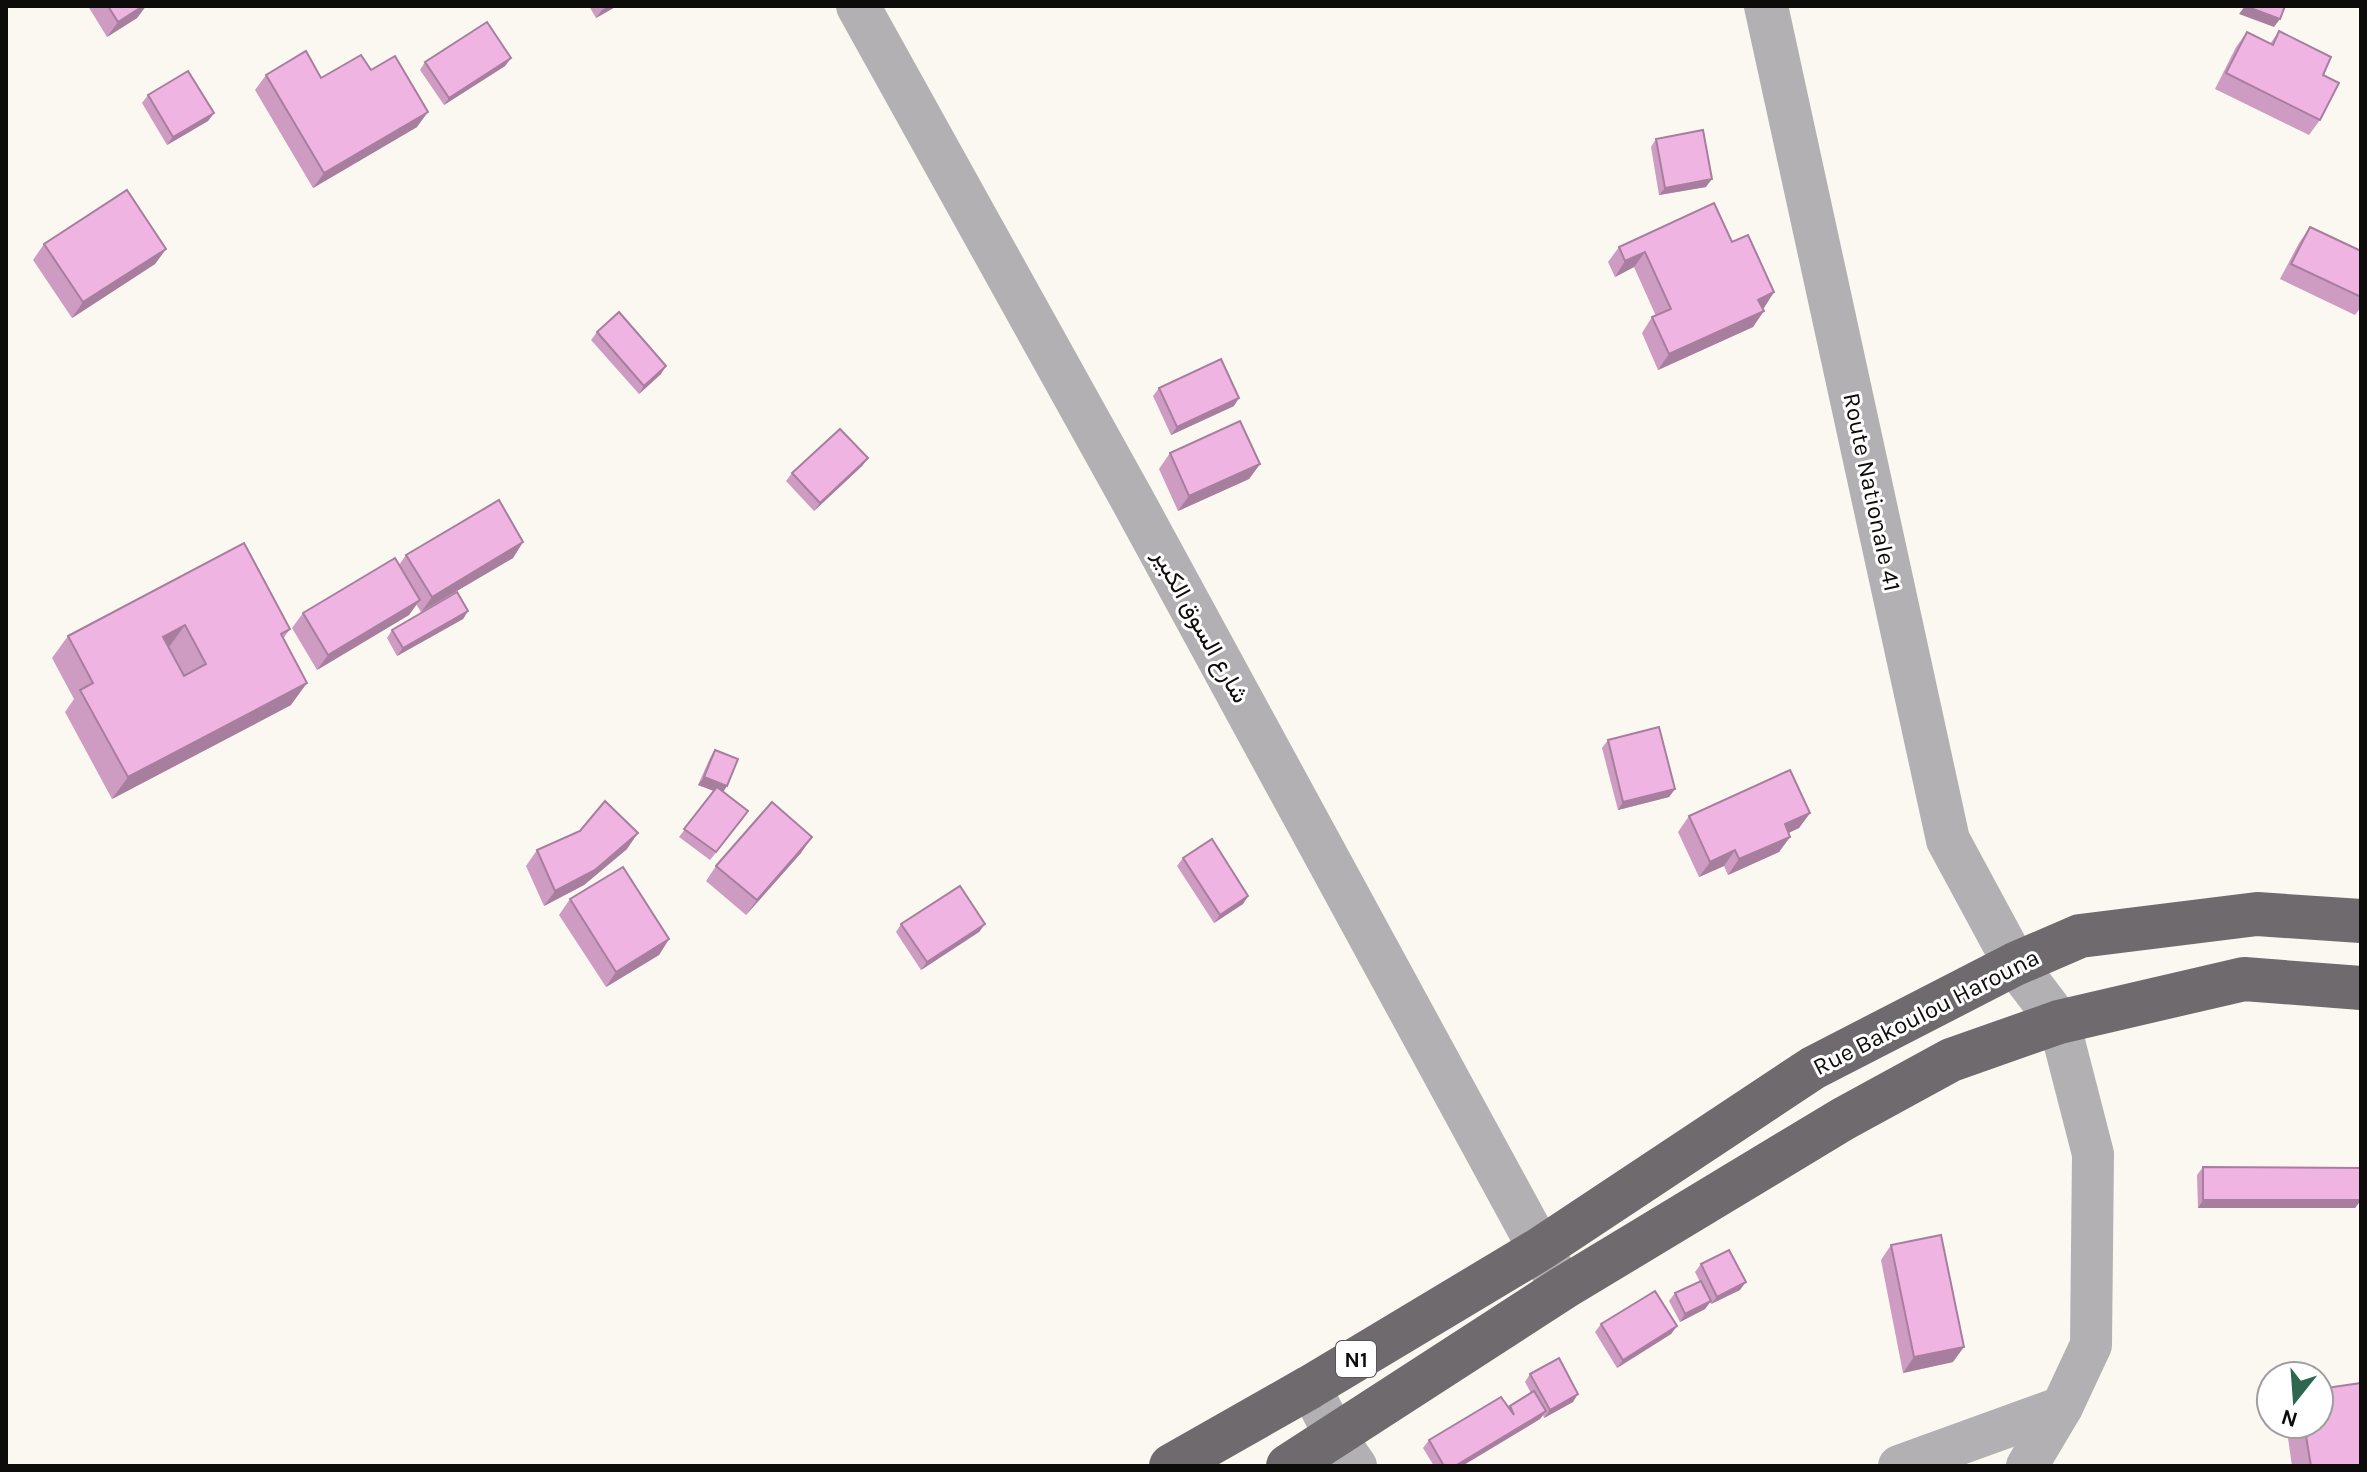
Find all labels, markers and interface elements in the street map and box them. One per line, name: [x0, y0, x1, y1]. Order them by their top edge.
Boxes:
street label: Route Nationale 41: [1837, 390, 1907, 594]
street label: شارع السوق الكبير: [1145, 543, 1255, 709]
street label: Rue Bakoulou Harouna: [1808, 943, 2044, 1081]
road number: N1: [1336, 1341, 1376, 1377]
north arrow: [2255, 1360, 2335, 1440]
text: N: [2278, 1403, 2301, 1433]

